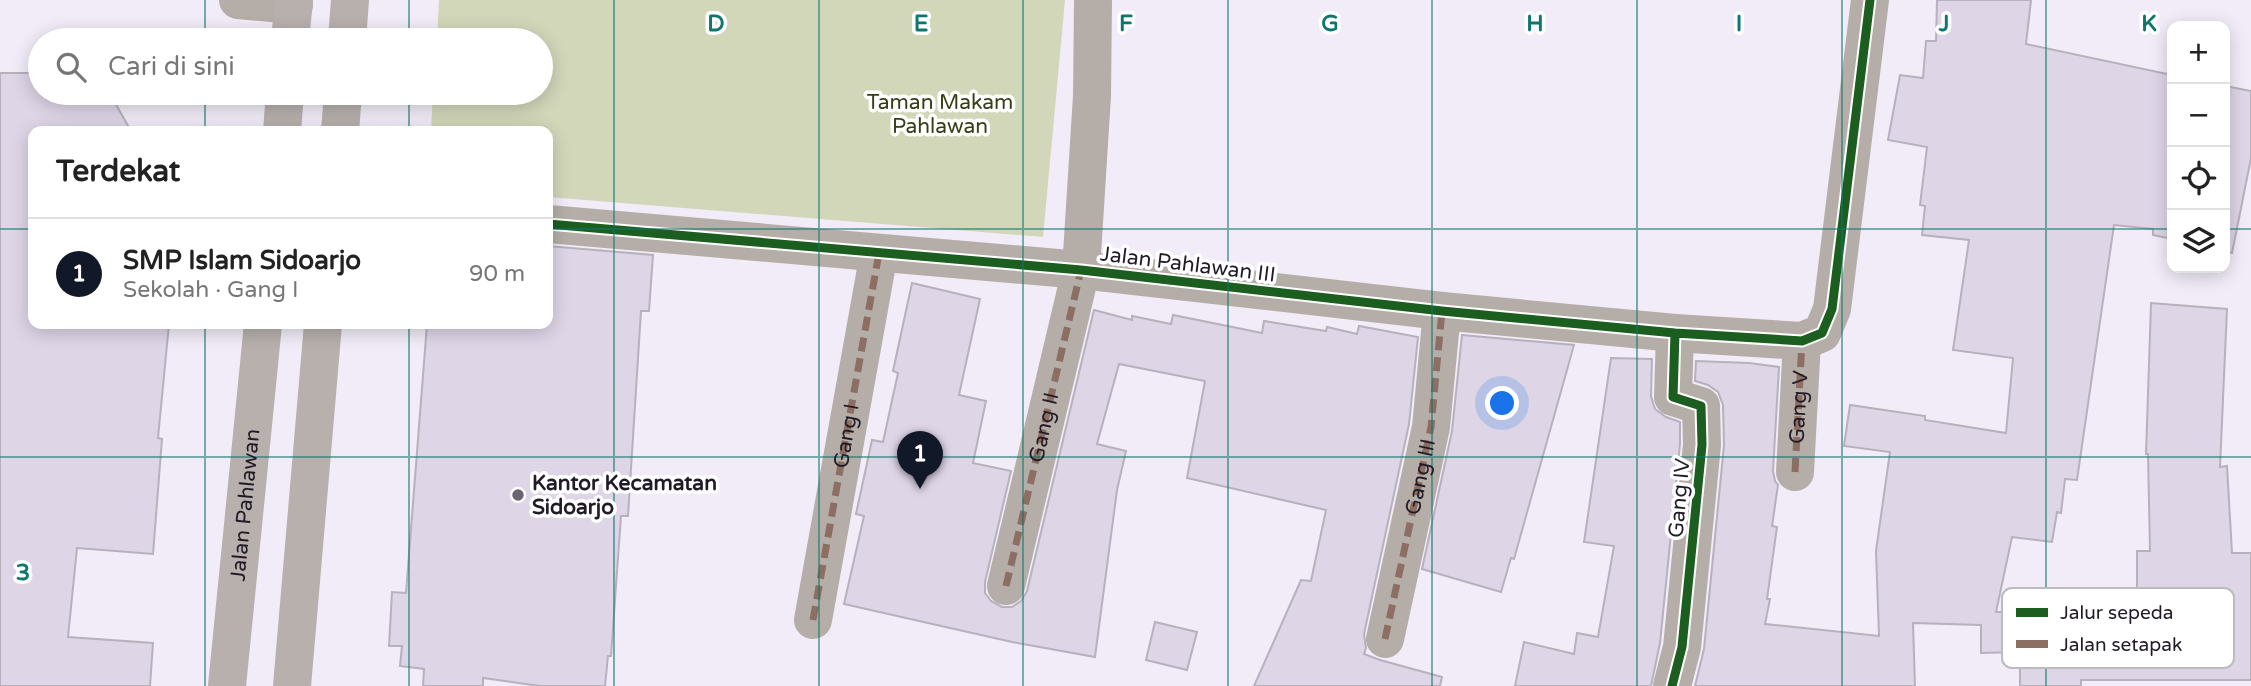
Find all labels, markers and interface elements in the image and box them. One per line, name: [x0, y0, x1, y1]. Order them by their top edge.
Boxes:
text: D: [707, 10, 725, 38]
text: E: [914, 10, 928, 38]
text: F: [1119, 10, 1133, 38]
text: G: [1321, 10, 1339, 38]
text: H: [1526, 10, 1544, 38]
text: I: [1736, 10, 1742, 38]
text: J: [1938, 10, 1949, 38]
text: K: [2141, 10, 2157, 38]
map controls: [2167, 21, 2230, 273]
button: +: [2167, 21, 2230, 84]
search box: [28, 28, 553, 105]
icon: search: [52, 48, 90, 86]
text: Cari di sini: [108, 51, 235, 82]
button: −: [2167, 84, 2230, 147]
park label: Taman Makam Pahlawan: [867, 90, 1013, 139]
button: locate: [2167, 147, 2230, 210]
text: Terdekat: [56, 153, 180, 190]
button: layers: [2167, 210, 2230, 273]
street label: Jalan Pahlawan III: [1099, 241, 1277, 288]
text: SMP Islam Sidoarjo: [123, 245, 361, 276]
text: 1: [72, 260, 86, 288]
text: 90 m: [469, 260, 525, 288]
text: Sekolah · Gang I: [123, 276, 299, 304]
street label: Gang V: [1785, 369, 1813, 445]
your location: [1485, 386, 1519, 420]
street label: Gang II: [1024, 390, 1065, 465]
street label: Gang I: [829, 402, 865, 470]
street label: Jalan Pahlawan: [225, 428, 266, 582]
pin: 1: [897, 431, 943, 489]
street label: Gang III: [1400, 436, 1441, 517]
street label: Gang IV: [1664, 457, 1695, 539]
place label: Kantor Kecamatan Sidoarjo: [532, 471, 717, 520]
marker: Kantor Kecamatan Sidoarjo: [510, 487, 526, 503]
text: 3: [16, 559, 30, 587]
legend: [2002, 588, 2234, 668]
text: Jalur sepeda: [2060, 602, 2173, 624]
text: Jalan setapak: [2060, 634, 2182, 656]

